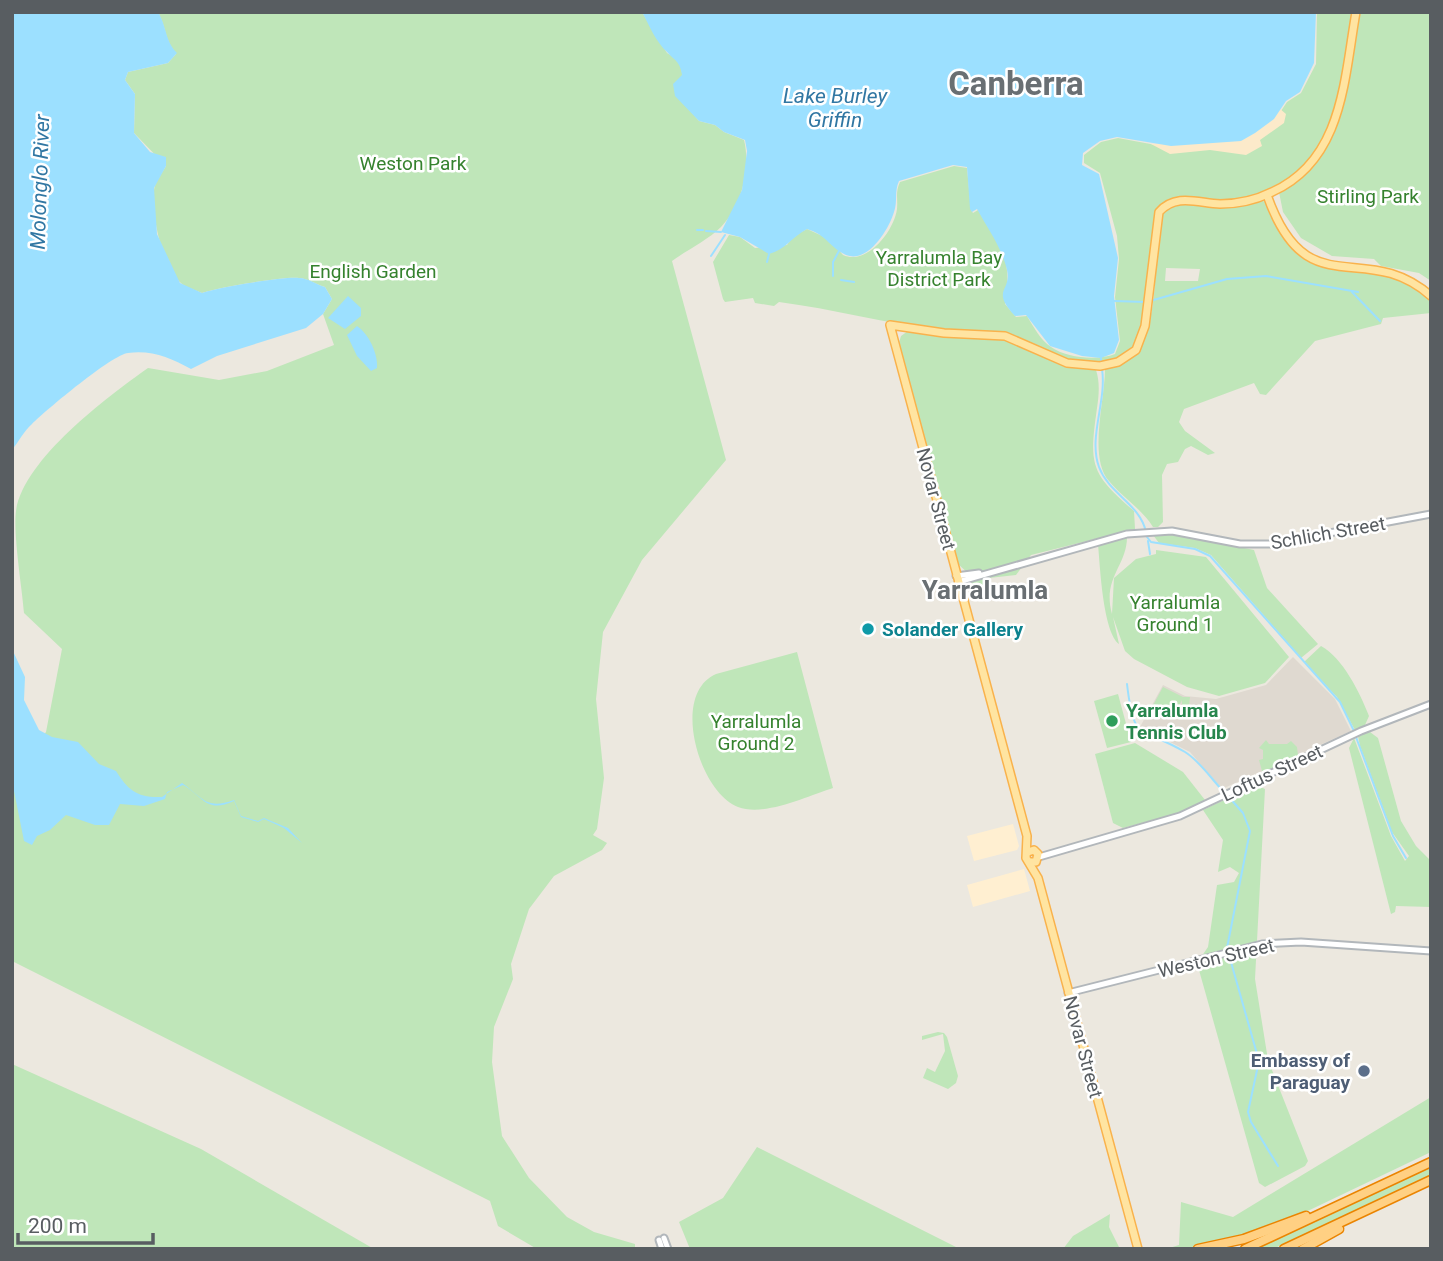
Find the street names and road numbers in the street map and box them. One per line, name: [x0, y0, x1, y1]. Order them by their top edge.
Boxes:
street label: Novar Street: [911, 445, 961, 553]
street label: Schlich Street: [1269, 512, 1387, 554]
street label: Loftus Street: [1218, 740, 1326, 806]
street label: Weston Street: [1156, 933, 1276, 983]
street label: Novar Street: [1058, 993, 1108, 1101]

